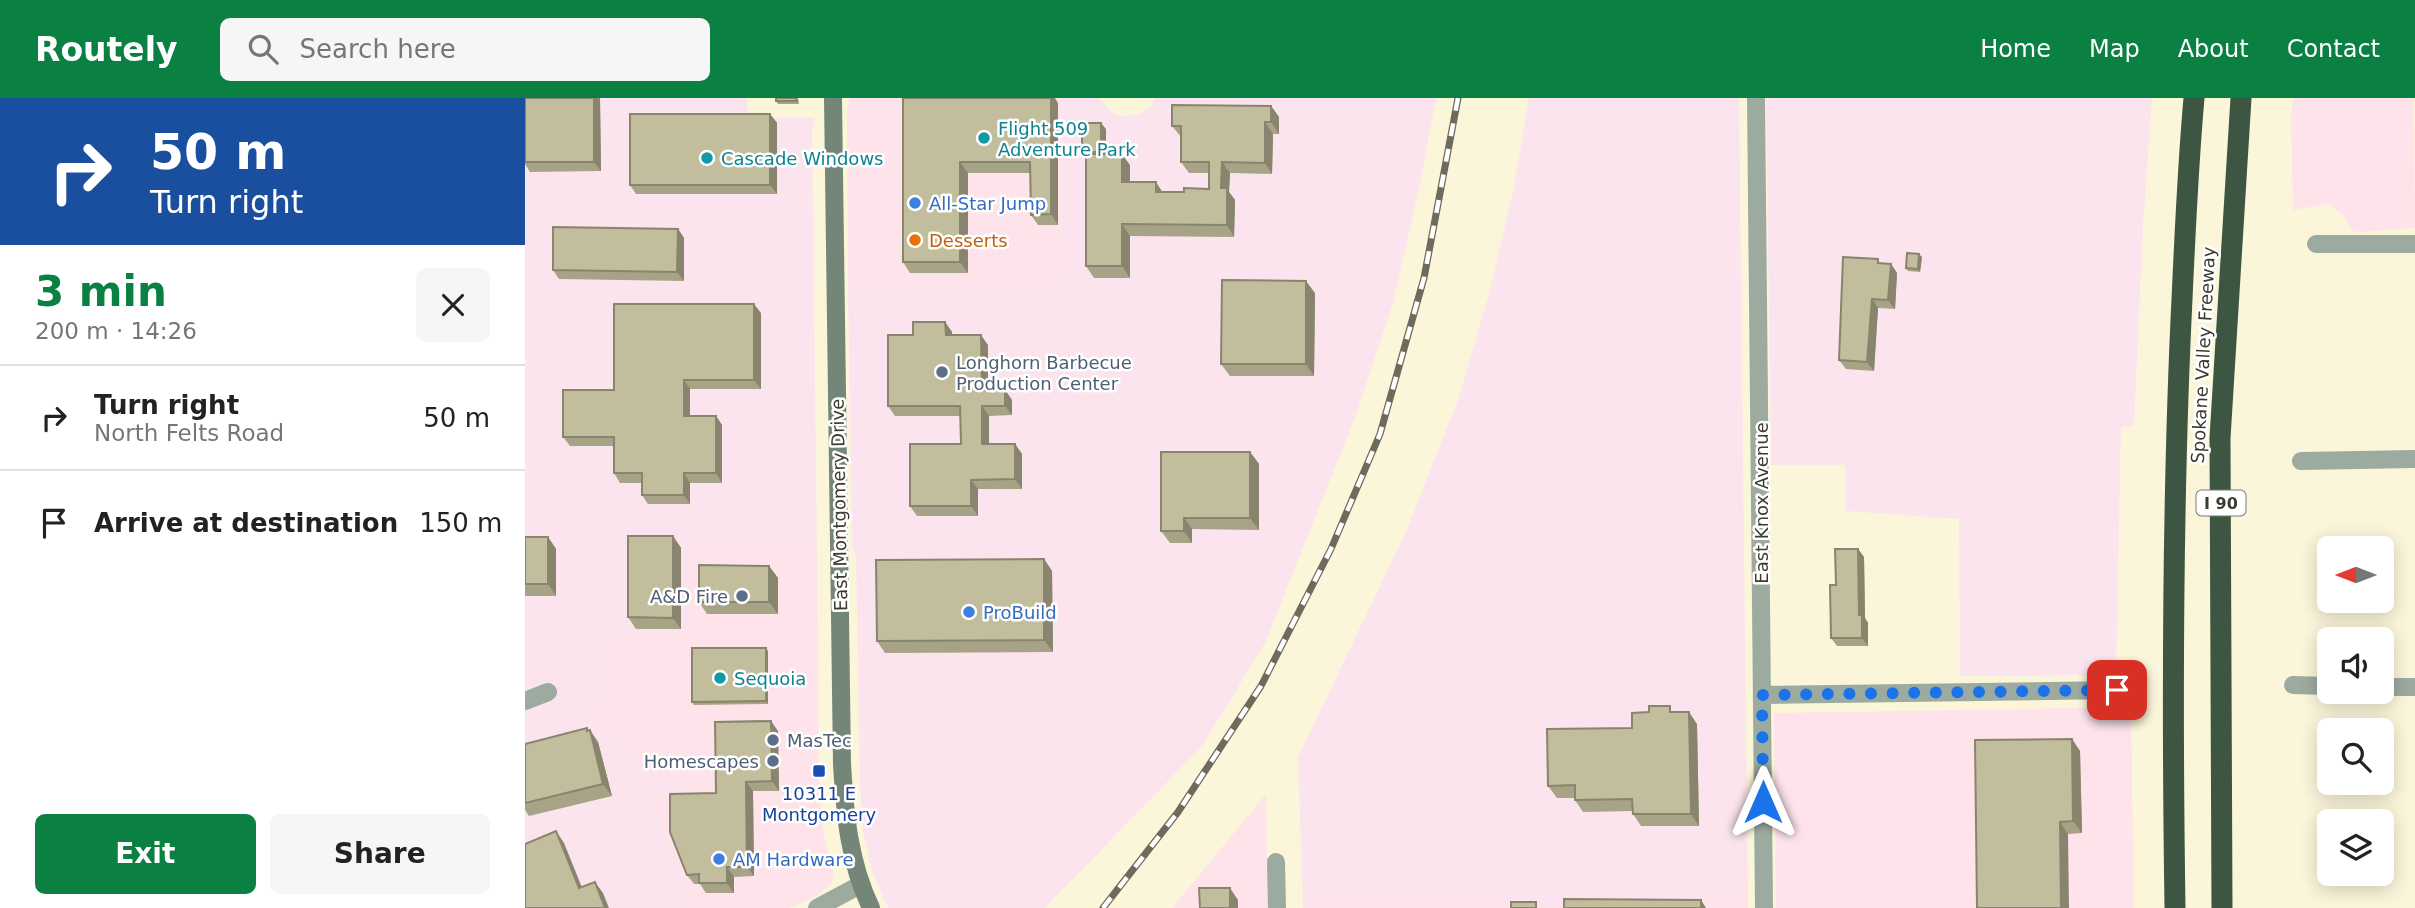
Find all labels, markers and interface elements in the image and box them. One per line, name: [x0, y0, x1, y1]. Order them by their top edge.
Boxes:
search box: [220, 18, 710, 81]
text: Routely: [35, 30, 178, 69]
icon: search: [244, 30, 282, 68]
text: Search here: [300, 34, 456, 64]
text: Home: [1980, 35, 2051, 63]
text: Map: [2089, 35, 2140, 63]
text: About: [2178, 35, 2249, 63]
text: Contact: [2287, 35, 2380, 63]
place label: Flight 509 Adventure Park: [998, 118, 1136, 160]
text: 50 m: [150, 124, 286, 181]
icon: right: [35, 126, 126, 217]
marker: Flight 509 Adventure Park: [976, 130, 992, 146]
place label: Cascade Windows: [721, 148, 883, 169]
marker: Cascade Windows: [699, 150, 715, 166]
text: Turn right: [150, 183, 303, 221]
place label: All-Star Jump: [929, 193, 1046, 214]
marker: All-Star Jump: [907, 195, 923, 211]
place label: Desserts: [929, 230, 1008, 251]
marker: Desserts: [907, 232, 923, 248]
street label: Spokane Valley Freeway: [2187, 246, 2219, 464]
text: 3 min: [35, 267, 167, 316]
button: close: [416, 268, 490, 342]
text: 200 m · 14:26: [35, 318, 197, 344]
place label: Longhorn Barbecue Production Center: [956, 352, 1132, 394]
marker: Longhorn Barbecue Production Center: [934, 364, 950, 380]
text: Turn right: [94, 390, 239, 420]
icon: right: [35, 399, 73, 437]
street label: East Montgomery Drive: [827, 399, 851, 611]
text: 50 m: [423, 403, 490, 433]
text: North Felts Road: [94, 420, 284, 446]
street label: East Knox Avenue: [1751, 422, 1772, 584]
road number: I 90: [2197, 490, 2245, 516]
icon: arrive: [35, 504, 73, 542]
text: Arrive at destination: [94, 508, 398, 538]
text: 150 m: [419, 508, 502, 538]
north arrow: [2317, 536, 2394, 612]
map controls: [2317, 536, 2394, 886]
place label: A&D Fire: [650, 586, 728, 607]
marker: A&D Fire: [734, 588, 750, 604]
place label: ProBuild: [983, 602, 1057, 623]
marker: ProBuild: [961, 604, 977, 620]
button: sound: [2317, 627, 2394, 704]
pin: [2087, 660, 2147, 720]
place label: Sequoia: [734, 668, 806, 689]
marker: Sequoia: [712, 670, 728, 686]
icon: arrive: [2098, 671, 2136, 709]
button: search: [2317, 718, 2394, 795]
place label: MasTec: [787, 730, 852, 751]
marker: MasTec: [765, 732, 781, 748]
place label: Homescapes: [644, 751, 759, 772]
marker: Homescapes: [765, 753, 781, 769]
marker: 10311 E Montgomery: [811, 763, 827, 779]
position arrow: [1726, 765, 1800, 839]
place label: 10311 E Montgomery: [762, 783, 876, 825]
button: layers: [2317, 809, 2394, 886]
button: Exit: [35, 814, 256, 894]
button: Share: [270, 814, 490, 894]
place label: AM Hardware: [733, 849, 853, 870]
marker: AM Hardware: [711, 851, 727, 867]

